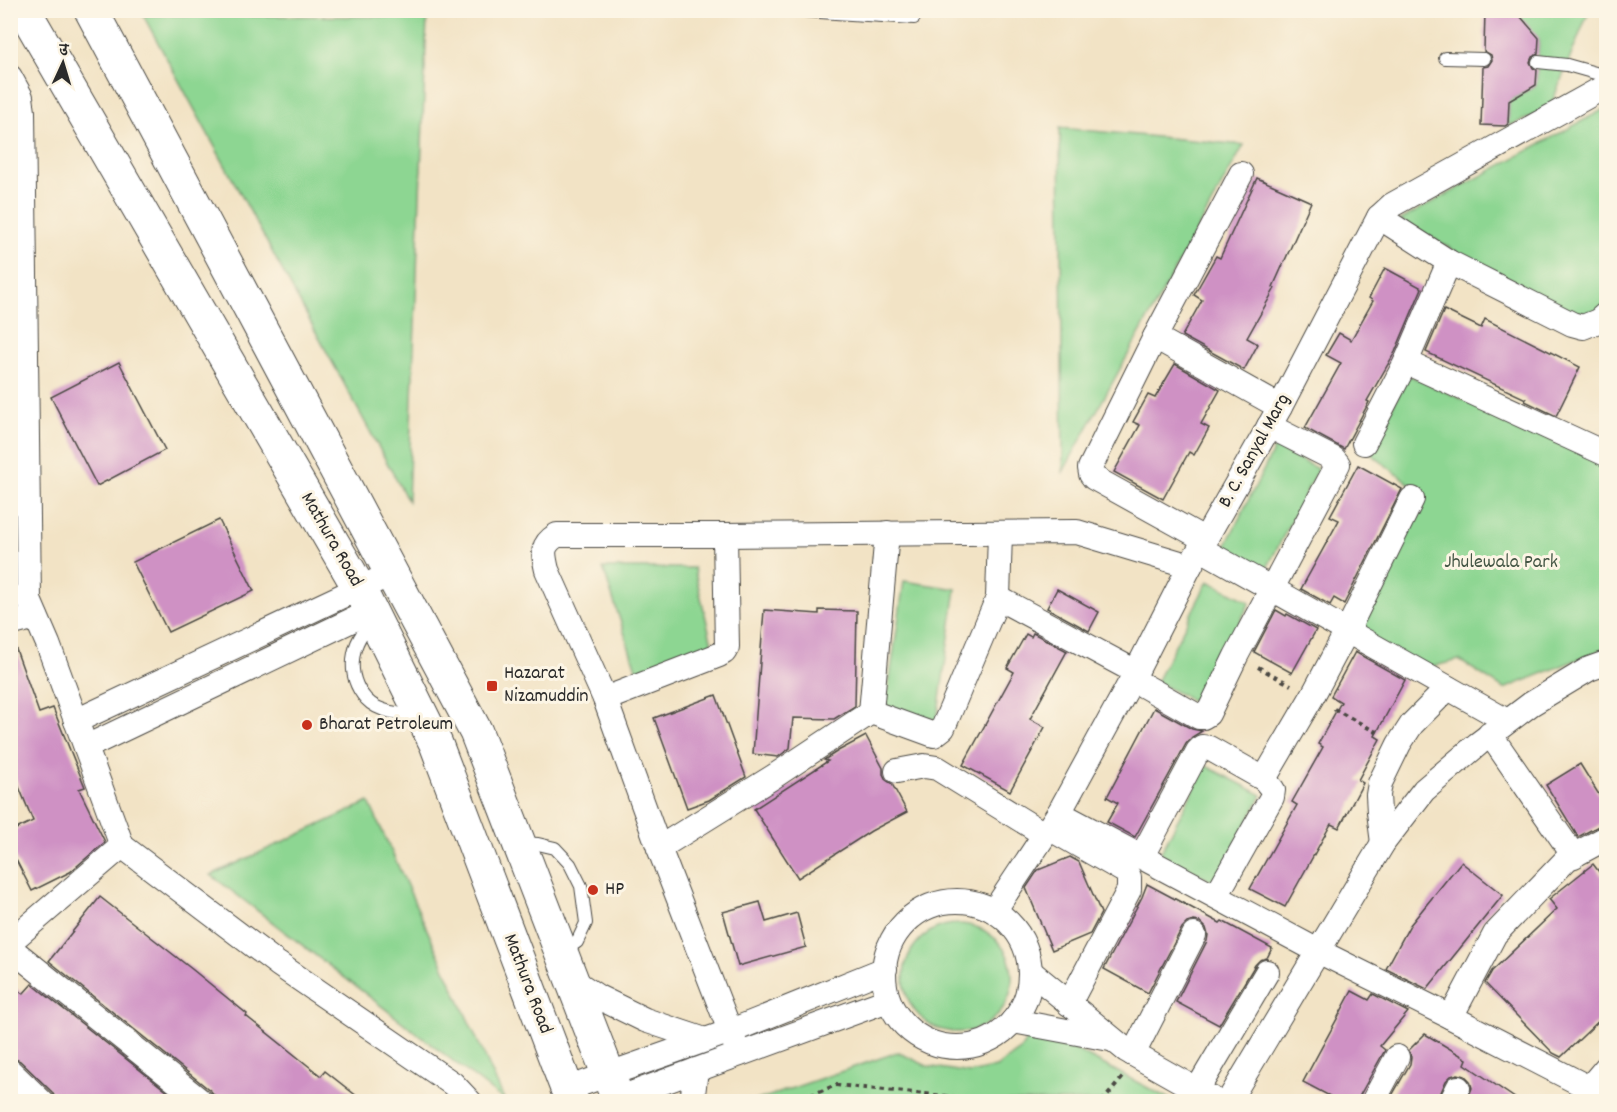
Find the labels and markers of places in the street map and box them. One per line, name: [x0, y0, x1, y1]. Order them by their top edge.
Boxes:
place label: Hazarat Nizamuddin: [504, 660, 589, 711]
marker: Hazarat Nizamuddin: [485, 679, 499, 693]
place label: Bharat Petroleum: [319, 711, 453, 739]
marker: Bharat Petroleum: [300, 718, 314, 732]
place label: HP: [605, 876, 624, 904]
marker: HP: [586, 883, 600, 897]

